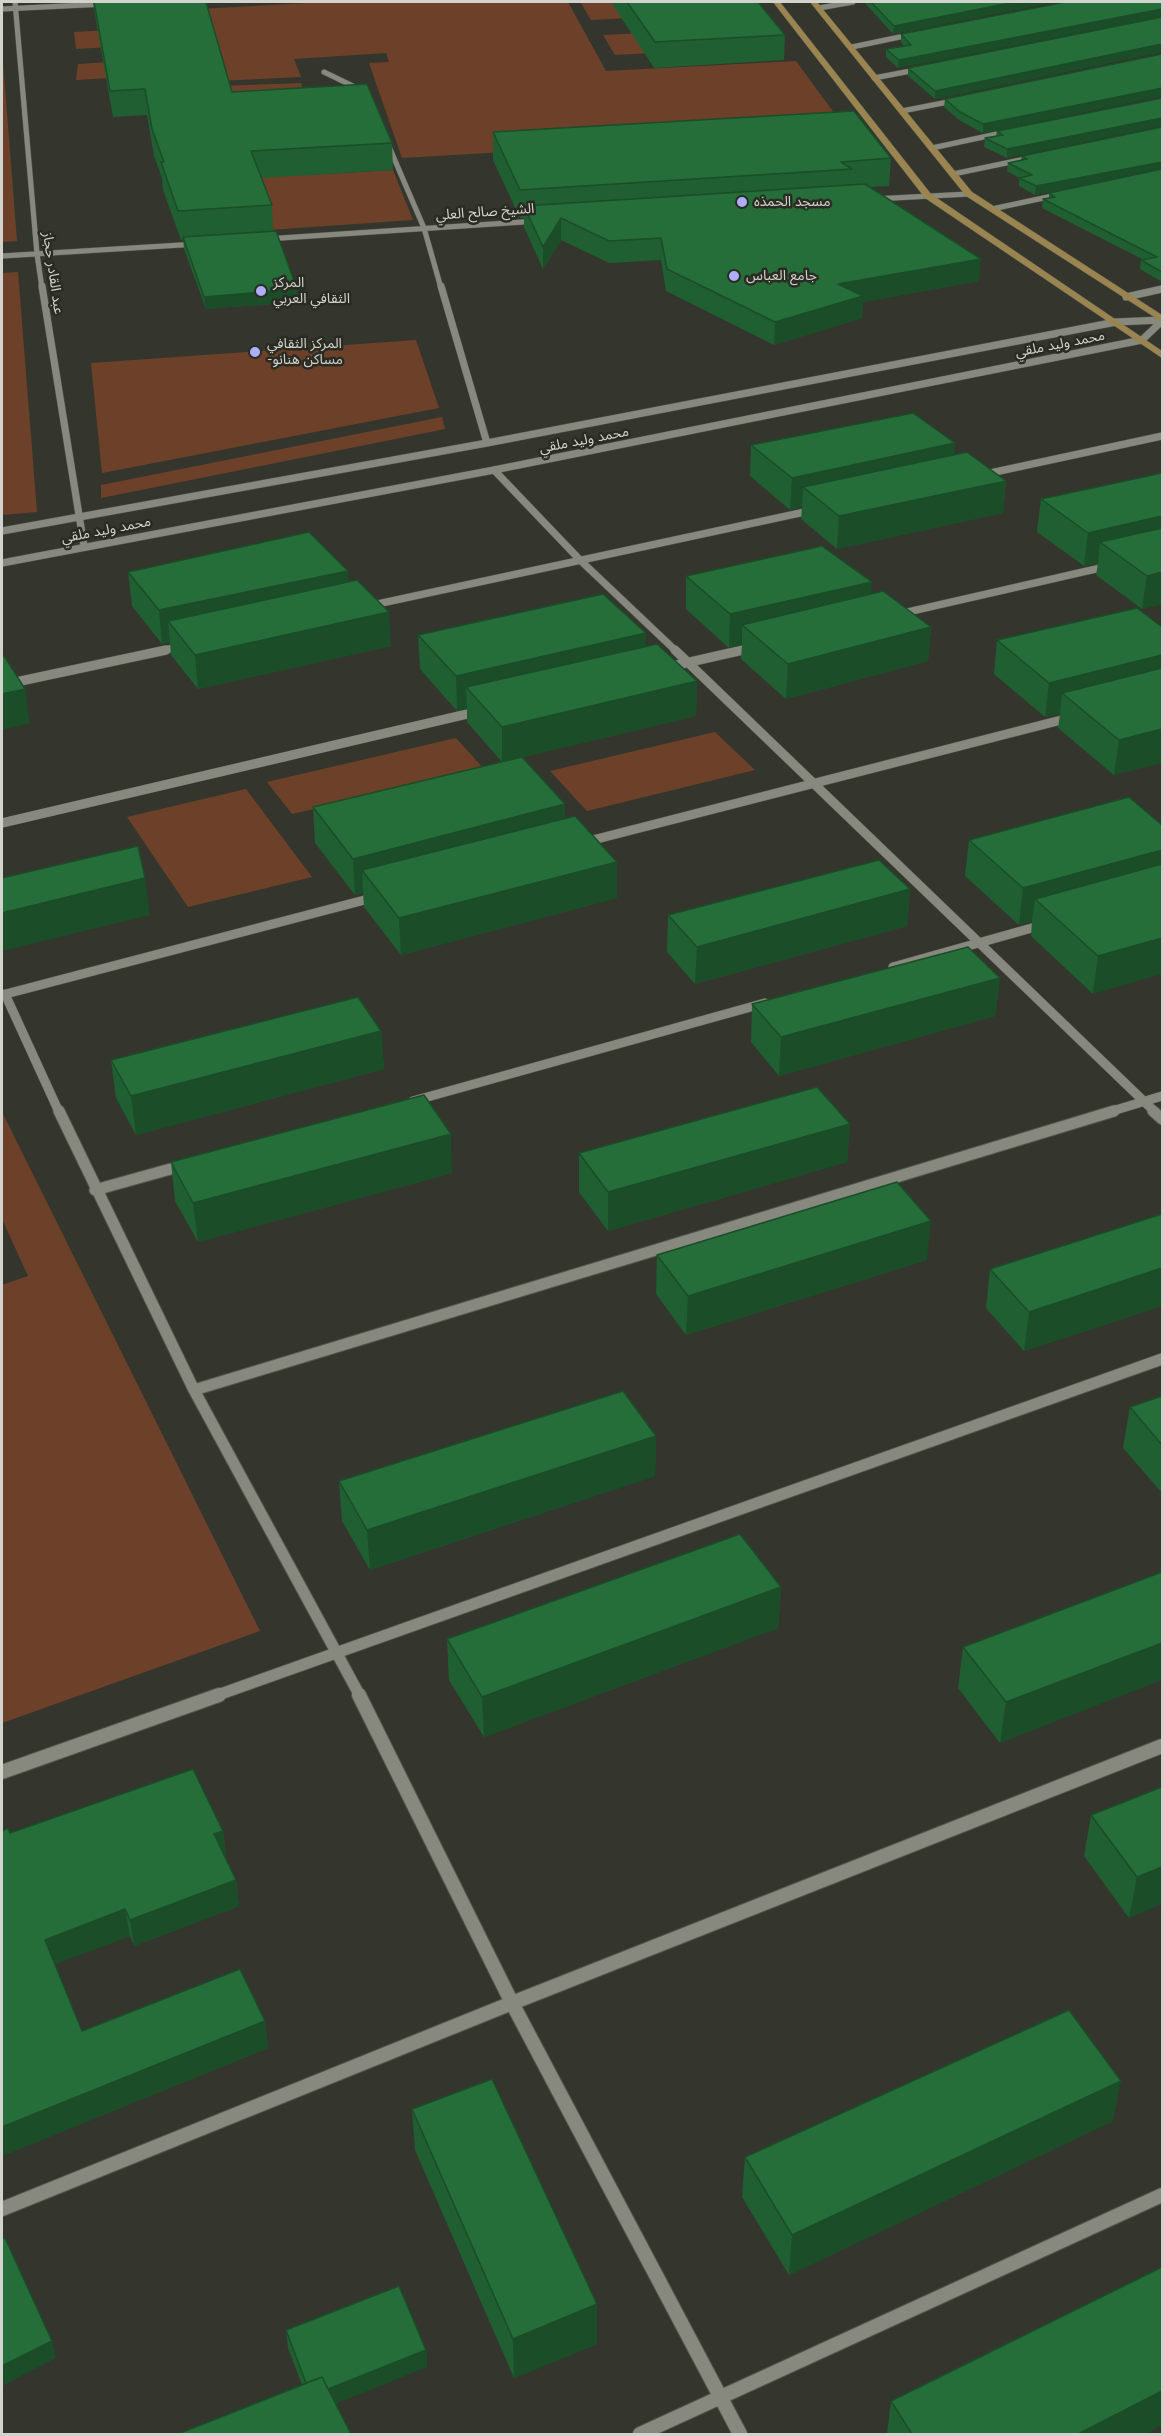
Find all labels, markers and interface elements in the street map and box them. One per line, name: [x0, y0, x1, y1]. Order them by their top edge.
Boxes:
place label: مسجد الحمذه: [754, 194, 831, 210]
marker: مسجد الحمذه: [735, 195, 749, 209]
street label: الشيخ صالح العلي: [435, 200, 535, 224]
street label: عبد القادر حجاز: [39, 231, 67, 315]
place label: جامع العباس: [746, 268, 817, 284]
marker: جامع العباس: [727, 269, 741, 283]
place label: المركز الثقافي العربي: [273, 275, 350, 308]
marker: المركز الثقافي العربي: [254, 284, 268, 298]
street label: محمد وليد ملقي: [1014, 327, 1106, 361]
place label: المركز الثقافي -مساكن هنانو: [267, 336, 343, 368]
marker: المركز الثقافي -مساكن هنانو: [248, 345, 262, 359]
street label: محمد وليد ملقي: [538, 423, 630, 457]
street label: محمد وليد ملقي: [60, 513, 152, 547]

